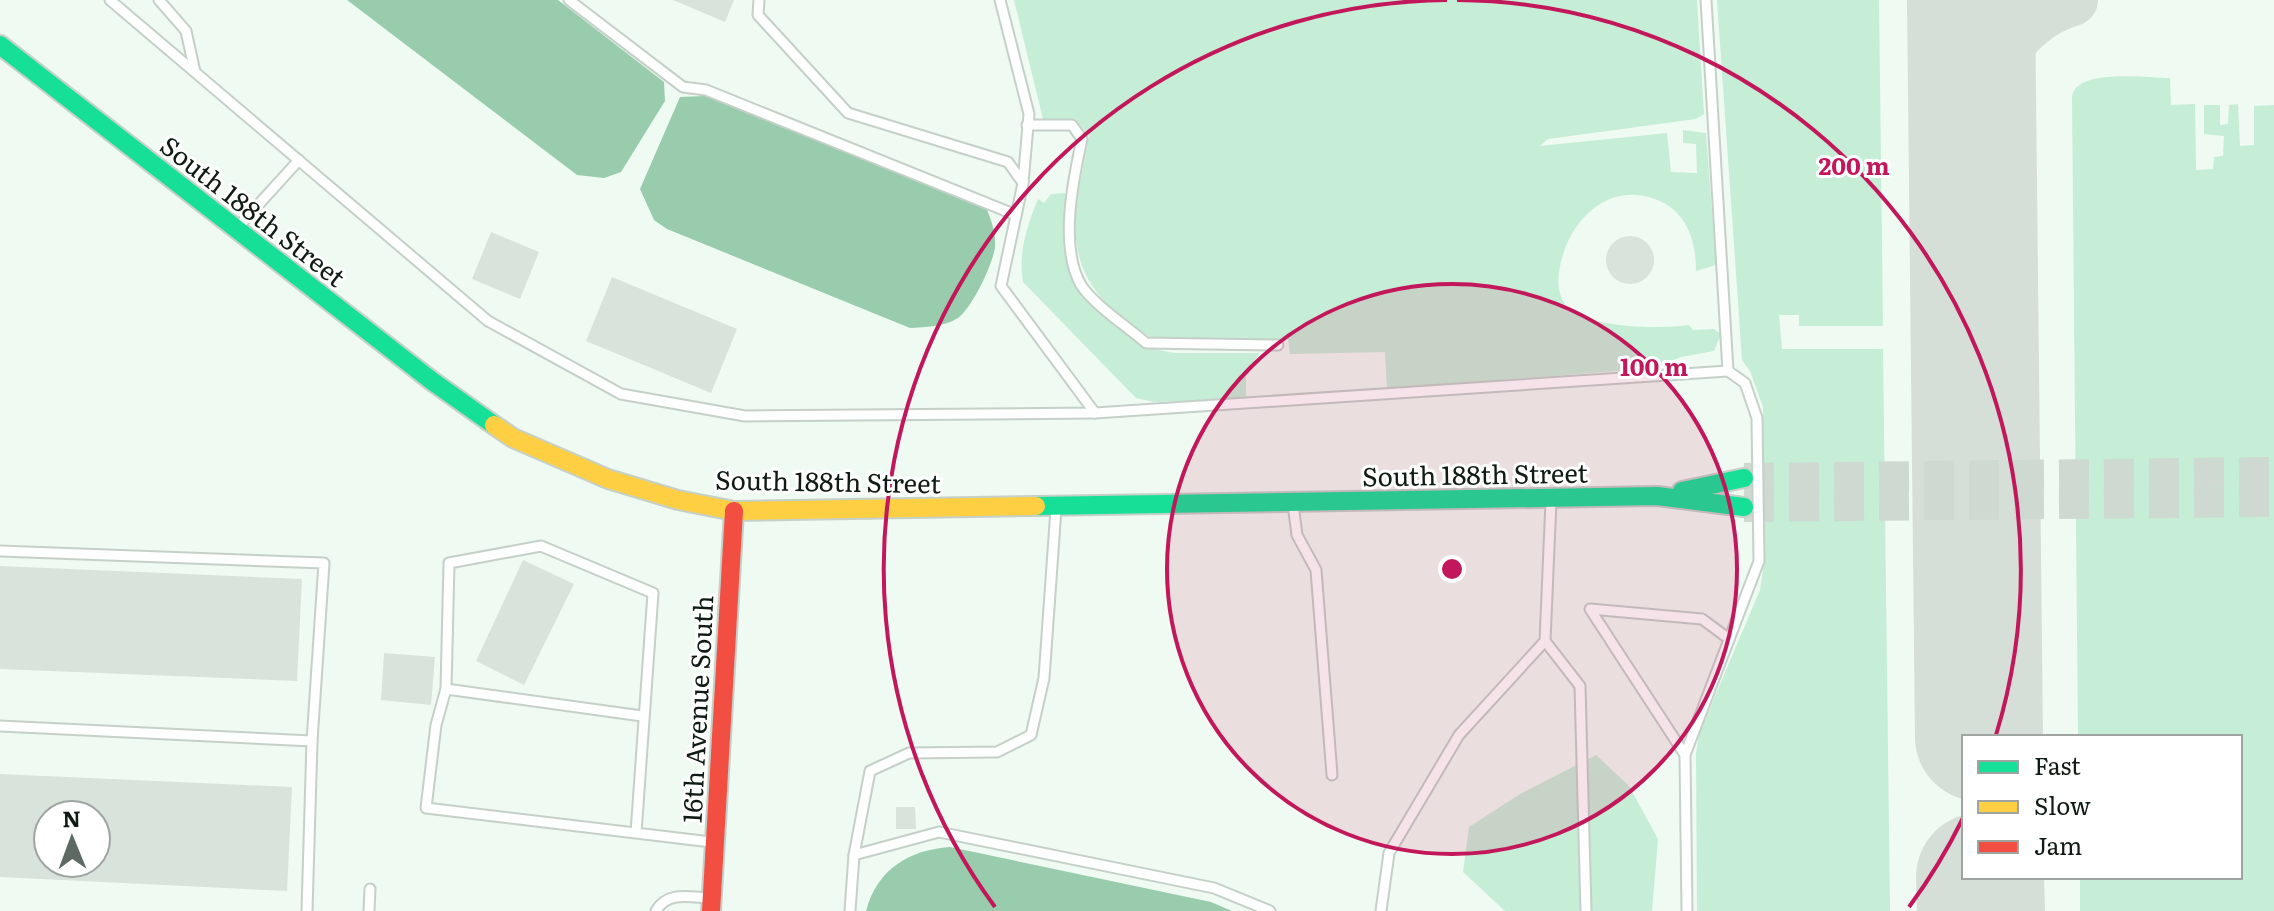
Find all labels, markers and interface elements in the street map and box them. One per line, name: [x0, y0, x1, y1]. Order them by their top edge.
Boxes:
street label: South 188th Street: [153, 125, 355, 295]
text: 200 m: [1818, 147, 1890, 182]
text: 100 m: [1620, 348, 1688, 383]
street label: South 188th Street: [1362, 452, 1589, 494]
street label: South 188th Street: [715, 459, 942, 501]
centre of rings: [1438, 555, 1466, 583]
street label: 16th Avenue South: [671, 594, 721, 824]
legend: [1962, 735, 2242, 879]
text: Fast: [2034, 747, 2081, 782]
text: Slow: [2034, 787, 2091, 822]
north arrow: [32, 799, 112, 879]
text: N: [62, 801, 81, 834]
text: Jam: [2034, 827, 2082, 862]

